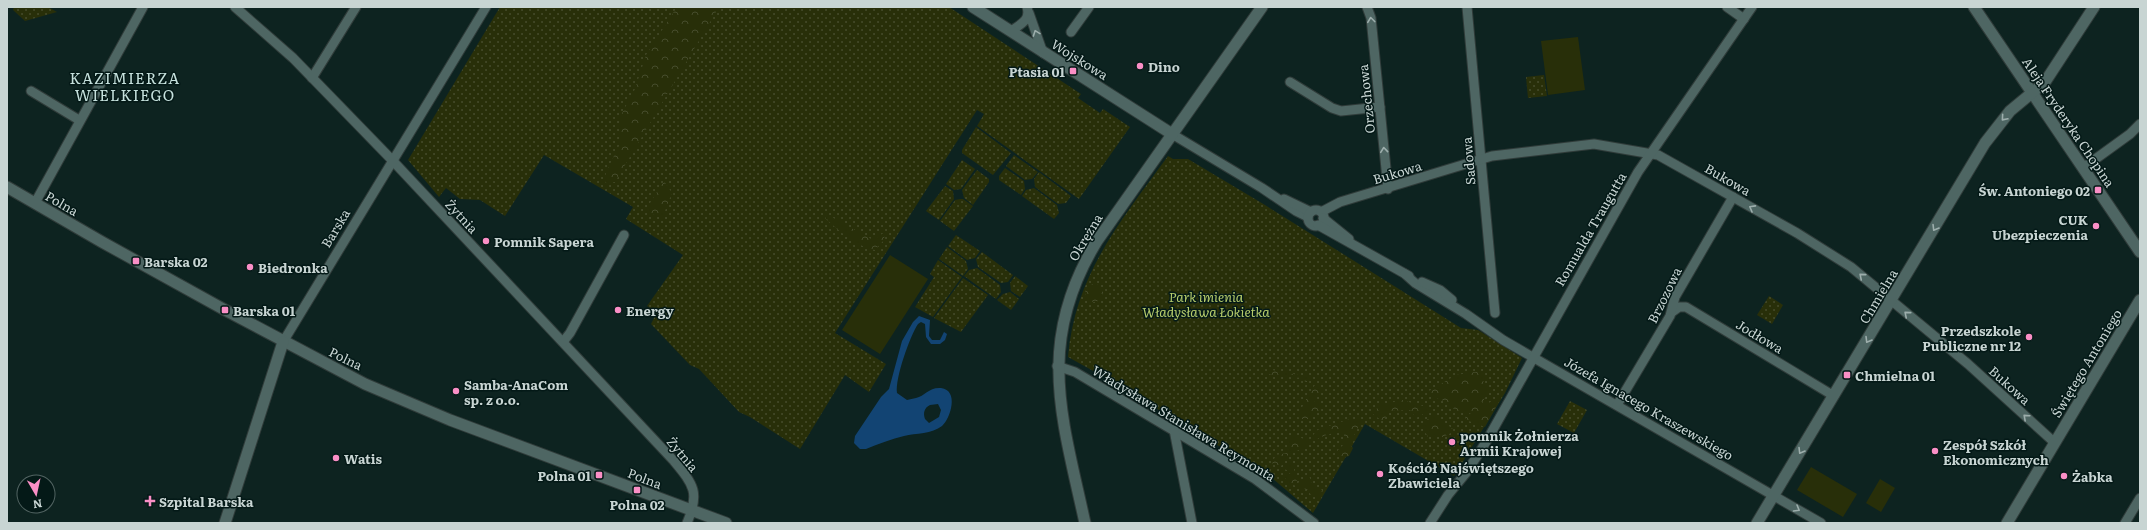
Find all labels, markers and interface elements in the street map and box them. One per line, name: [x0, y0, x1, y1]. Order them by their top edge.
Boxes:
one-way arrow: [1367, 17, 1376, 23]
one-way arrow: [1032, 30, 1041, 37]
street label: Wojskowa: [1048, 34, 1112, 84]
street label: Aleja Fryderyka Chopina: [2018, 53, 2120, 191]
place label: Dino: [1148, 57, 1180, 76]
marker: Dino: [1135, 61, 1145, 71]
place label: Ptasia 01: [1009, 62, 1066, 81]
street label: Orzechowa: [1353, 63, 1379, 135]
district label: KAZIMIERZA WIELKIEGO: [70, 66, 180, 106]
marker: Ptasia 01: [1068, 66, 1078, 76]
one-way arrow: [2001, 113, 2008, 121]
street label: Sadowa: [1456, 136, 1480, 186]
one-way arrow: [1380, 147, 1389, 153]
street label: Bukowa: [1370, 156, 1424, 188]
street label: Bukowa: [1702, 158, 1754, 200]
street label: Romualda Traugutta: [1550, 169, 1630, 289]
place label: Św. Antoniego 02: [1979, 181, 2090, 200]
marker: Św. Antoniego 02: [2093, 185, 2103, 195]
street label: Polna: [42, 186, 82, 220]
street label: Żytnia: [441, 195, 483, 237]
street label: Barska: [316, 205, 354, 251]
one-way arrow: [1749, 205, 1756, 212]
street label: Okrężna: [1063, 210, 1107, 264]
place label: CUK Ubezpieczenia: [1992, 210, 2089, 244]
marker: CUK Ubezpieczenia: [2091, 221, 2101, 231]
one-way arrow: [1932, 224, 1939, 231]
place label: Pomnik Sapera: [494, 232, 594, 251]
marker: Pomnik Sapera: [481, 236, 491, 246]
place label: Barska 02: [144, 252, 208, 271]
marker: Barska 02: [131, 256, 141, 266]
place label: Biedronka: [258, 258, 328, 277]
marker: Biedronka: [245, 262, 255, 272]
street label: Brzozowa: [1642, 264, 1686, 326]
street label: Chmielna: [1854, 265, 1902, 327]
one-way arrow: [1859, 274, 1867, 281]
park label: Park imienia Władysława Łokietka: [1142, 287, 1270, 321]
place label: Barska 01: [233, 301, 296, 320]
place label: Energy: [626, 301, 674, 320]
marker: Barska 01: [220, 305, 230, 315]
marker: Energy: [613, 305, 623, 315]
street label: Świętego Antoniego: [2046, 305, 2126, 421]
one-way arrow: [1904, 311, 1911, 318]
street label: Jodłowa: [1733, 314, 1787, 358]
place label: Przedszkole Publiczne nr 12: [1922, 321, 2021, 355]
marker: Przedszkole Publiczne nr 12: [2024, 332, 2034, 342]
one-way arrow: [1866, 336, 1873, 343]
street label: Polna: [326, 342, 366, 374]
street label: Józefa Ignacego Kraszewskiego: [1561, 352, 1737, 465]
street label: Władysława Stanisława Reymonta: [1089, 361, 1279, 485]
street label: Bukowa: [1985, 361, 2035, 409]
place label: Chmielna 01: [1855, 366, 1936, 385]
marker: Chmielna 01: [1842, 370, 1852, 380]
place label: Samba-AnaCom sp. z o.o.: [464, 375, 568, 409]
marker: Samba-AnaCom sp. z o.o.: [451, 386, 461, 396]
one-way arrow: [2023, 415, 2031, 422]
place label: pomnik Żołnierza Armii Krajowej: [1460, 426, 1579, 460]
street label: Żytnia: [663, 432, 703, 476]
place label: Zespół Szkół Ekonomicznych: [1943, 435, 2049, 469]
marker: pomnik Żołnierza Armii Krajowej: [1447, 437, 1457, 447]
marker: Zespół Szkół Ekonomicznych: [1930, 446, 1940, 456]
one-way arrow: [1798, 447, 1805, 454]
place label: Watis: [344, 449, 382, 468]
marker: Watis: [331, 453, 341, 463]
place label: Kościół Najświętszego Zbawiciela: [1388, 458, 1534, 492]
street label: Polna: [625, 463, 665, 493]
place label: Polna 01: [537, 466, 592, 485]
place label: Żabka: [2072, 467, 2113, 486]
marker: Kościół Najświętszego Zbawiciela: [1375, 469, 1385, 479]
marker: Polna 01: [594, 470, 604, 480]
marker: Żabka: [2059, 471, 2069, 481]
north arrow: [16, 474, 56, 514]
marker: Polna 02: [632, 485, 642, 495]
place label: Szpital Barska: [159, 492, 254, 511]
marker: Szpital Barska: [144, 495, 156, 507]
place label: Polna 02: [609, 495, 665, 514]
text: N: [32, 496, 44, 513]
one-way arrow: [1793, 505, 1800, 512]

